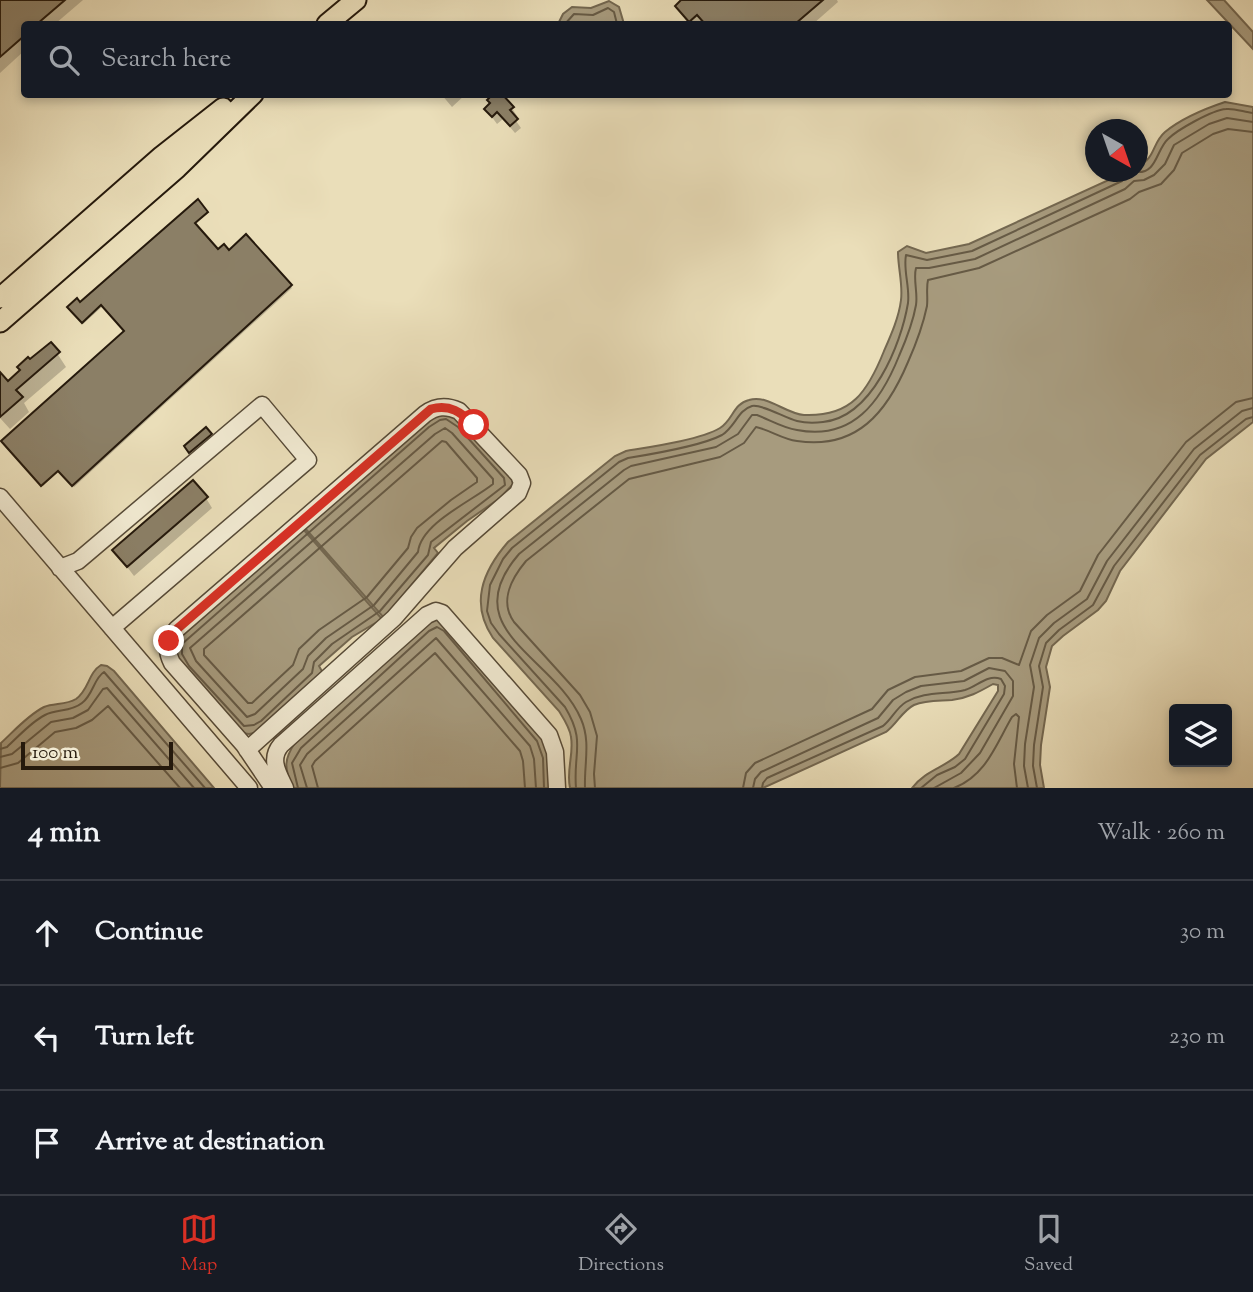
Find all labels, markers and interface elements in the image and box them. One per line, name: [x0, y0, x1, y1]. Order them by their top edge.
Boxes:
search box: [21, 21, 1232, 98]
icon: search: [45, 41, 83, 79]
text: Search here: [101, 41, 231, 78]
north arrow: [1085, 119, 1148, 182]
route start: [458, 409, 489, 440]
route end: [153, 625, 184, 656]
map controls: [1169, 704, 1232, 767]
button: layers: [1169, 704, 1232, 767]
scale bar: [21, 739, 173, 771]
text: 100 m: [32, 740, 78, 767]
text: 4 min: [28, 812, 101, 855]
text: Walk · 260 m: [1097, 817, 1225, 850]
icon: ahead: [28, 914, 66, 952]
text: Continue: [95, 914, 203, 951]
text: 30 m: [1180, 916, 1225, 949]
icon: left: [28, 1019, 66, 1057]
text: Turn left: [95, 1019, 194, 1056]
text: 230 m: [1169, 1021, 1225, 1054]
icon: arrive: [28, 1124, 66, 1162]
text: Arrive at destination: [95, 1124, 325, 1161]
tab: Map: [180, 1210, 218, 1279]
tab: Directions: [578, 1210, 664, 1279]
tab: Saved: [1024, 1210, 1073, 1279]

